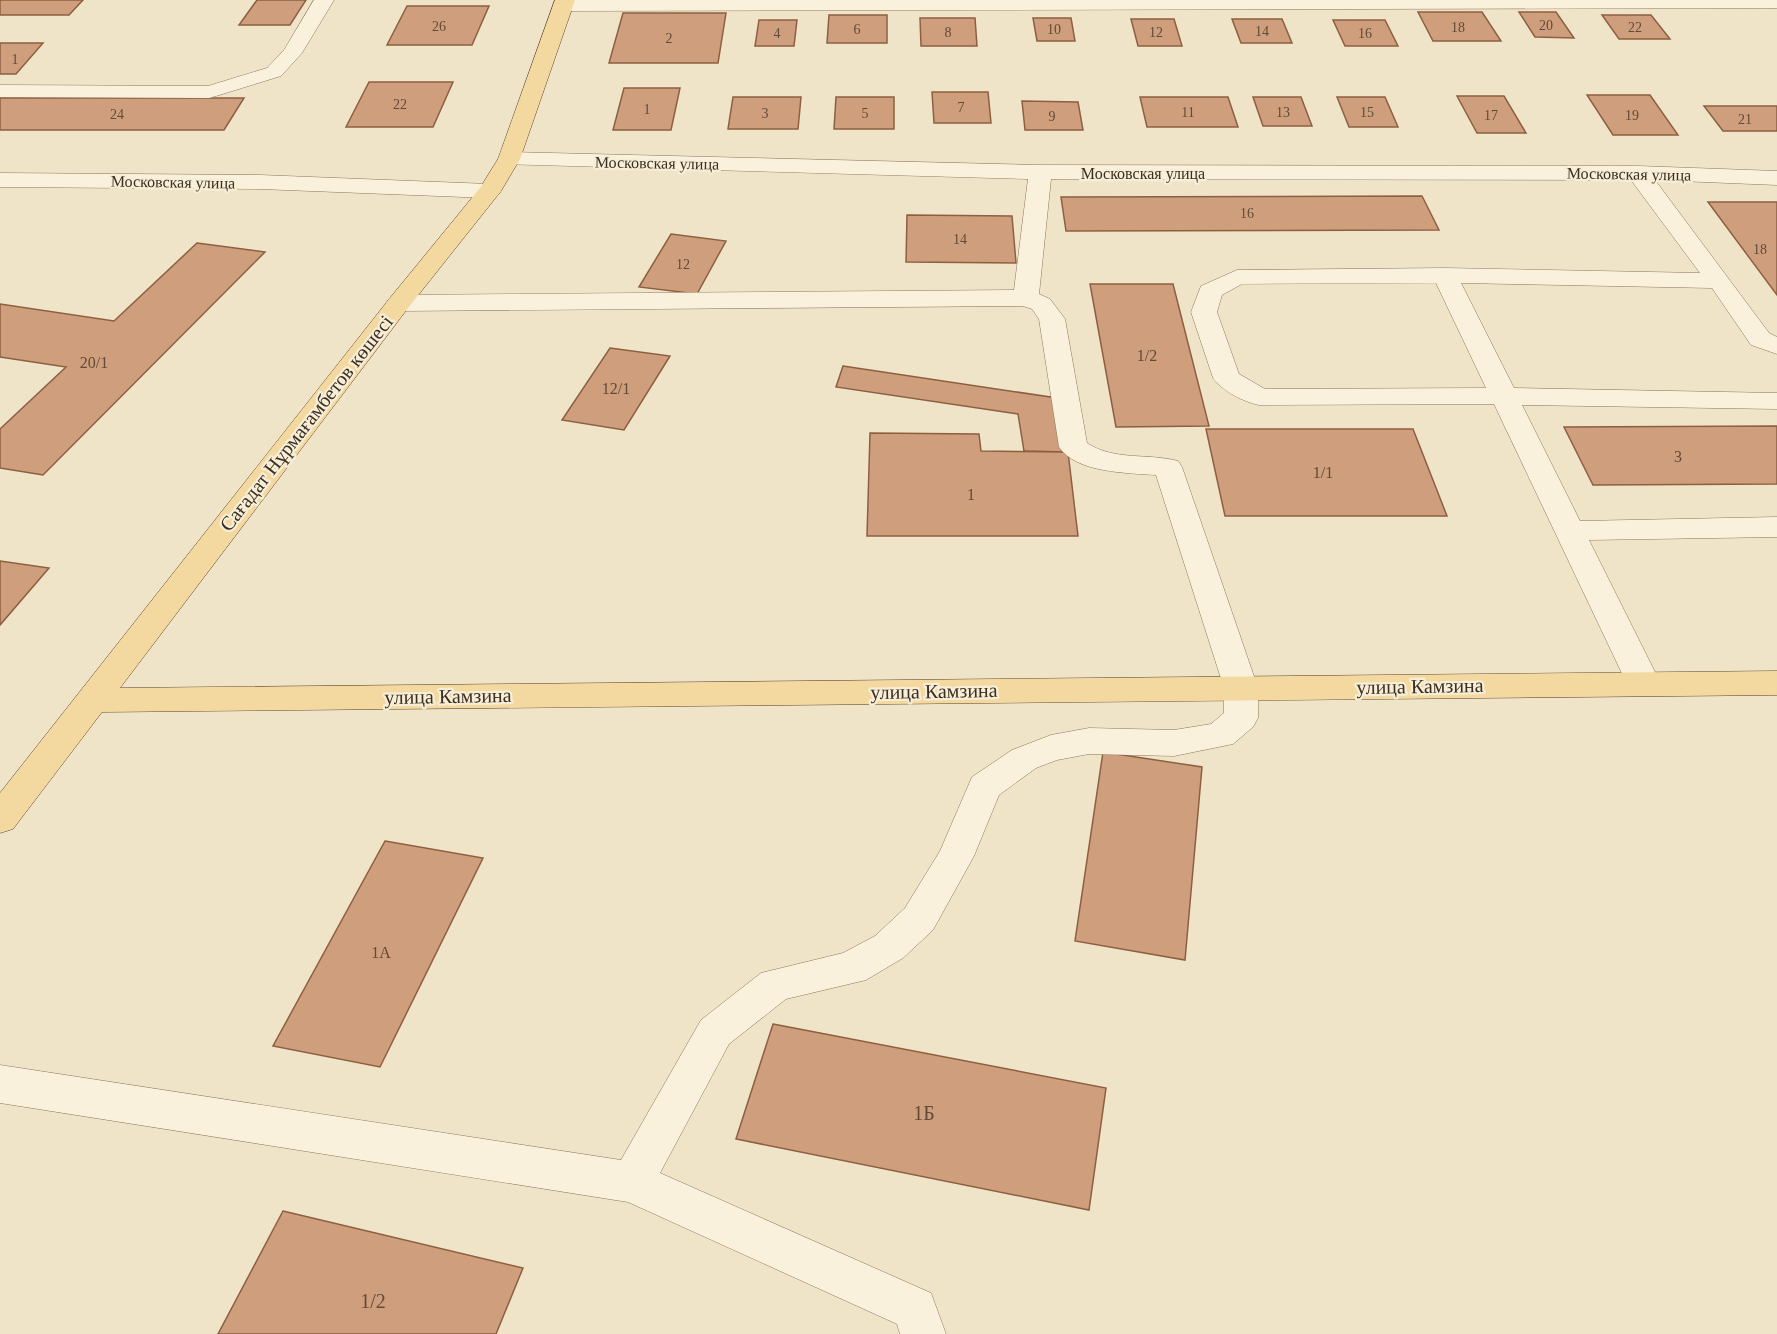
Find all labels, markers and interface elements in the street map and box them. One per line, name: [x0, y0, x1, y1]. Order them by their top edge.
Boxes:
house number: 20: [1539, 18, 1553, 33]
house number: 26: [432, 19, 446, 34]
house number: 18: [1451, 20, 1465, 35]
house number: 22: [1628, 20, 1642, 35]
house number: 6: [854, 22, 861, 37]
house number: 10: [1047, 22, 1061, 37]
house number: 14: [1255, 24, 1269, 39]
house number: 8: [945, 25, 952, 40]
house number: 12: [1149, 25, 1163, 40]
house number: 4: [774, 26, 781, 41]
house number: 16: [1358, 26, 1372, 41]
house number: 2: [666, 31, 673, 46]
house number: 1: [12, 52, 19, 67]
house number: 22: [393, 97, 407, 112]
house number: 7: [958, 100, 965, 115]
house number: 1: [644, 102, 651, 117]
house number: 11: [1181, 105, 1195, 120]
house number: 13: [1276, 105, 1290, 120]
house number: 15: [1360, 105, 1374, 120]
house number: 3: [762, 106, 769, 121]
house number: 5: [862, 106, 869, 121]
house number: 24: [110, 107, 124, 122]
house number: 17: [1484, 108, 1498, 123]
house number: 19: [1625, 108, 1639, 123]
house number: 9: [1049, 109, 1056, 124]
house number: 21: [1738, 112, 1752, 127]
street label: Московская улица: [595, 153, 719, 174]
street label: Московская улица: [1567, 164, 1691, 185]
street label: Московская улица: [1081, 165, 1205, 183]
street label: Московская улица: [111, 172, 235, 193]
house number: 16: [1240, 206, 1254, 221]
house number: 14: [953, 232, 967, 247]
house number: 18: [1753, 242, 1767, 257]
house number: 12: [676, 257, 690, 272]
street label: Сағадат Нұрмағамбетов көшесі: [215, 310, 398, 536]
house number: 1/2: [1137, 347, 1157, 364]
house number: 20/1: [80, 354, 108, 371]
house number: 12/1: [602, 380, 630, 397]
house number: 3: [1674, 448, 1682, 465]
house number: 1/1: [1313, 464, 1333, 481]
house number: 1: [967, 486, 975, 503]
street label: улица Камзина: [1356, 674, 1484, 699]
street label: улица Камзина: [870, 679, 998, 704]
street label: улица Камзина: [384, 684, 512, 709]
house number: 1А: [371, 944, 391, 961]
house number: 1Б: [913, 1102, 935, 1124]
house number: 1/2: [360, 1290, 386, 1312]

